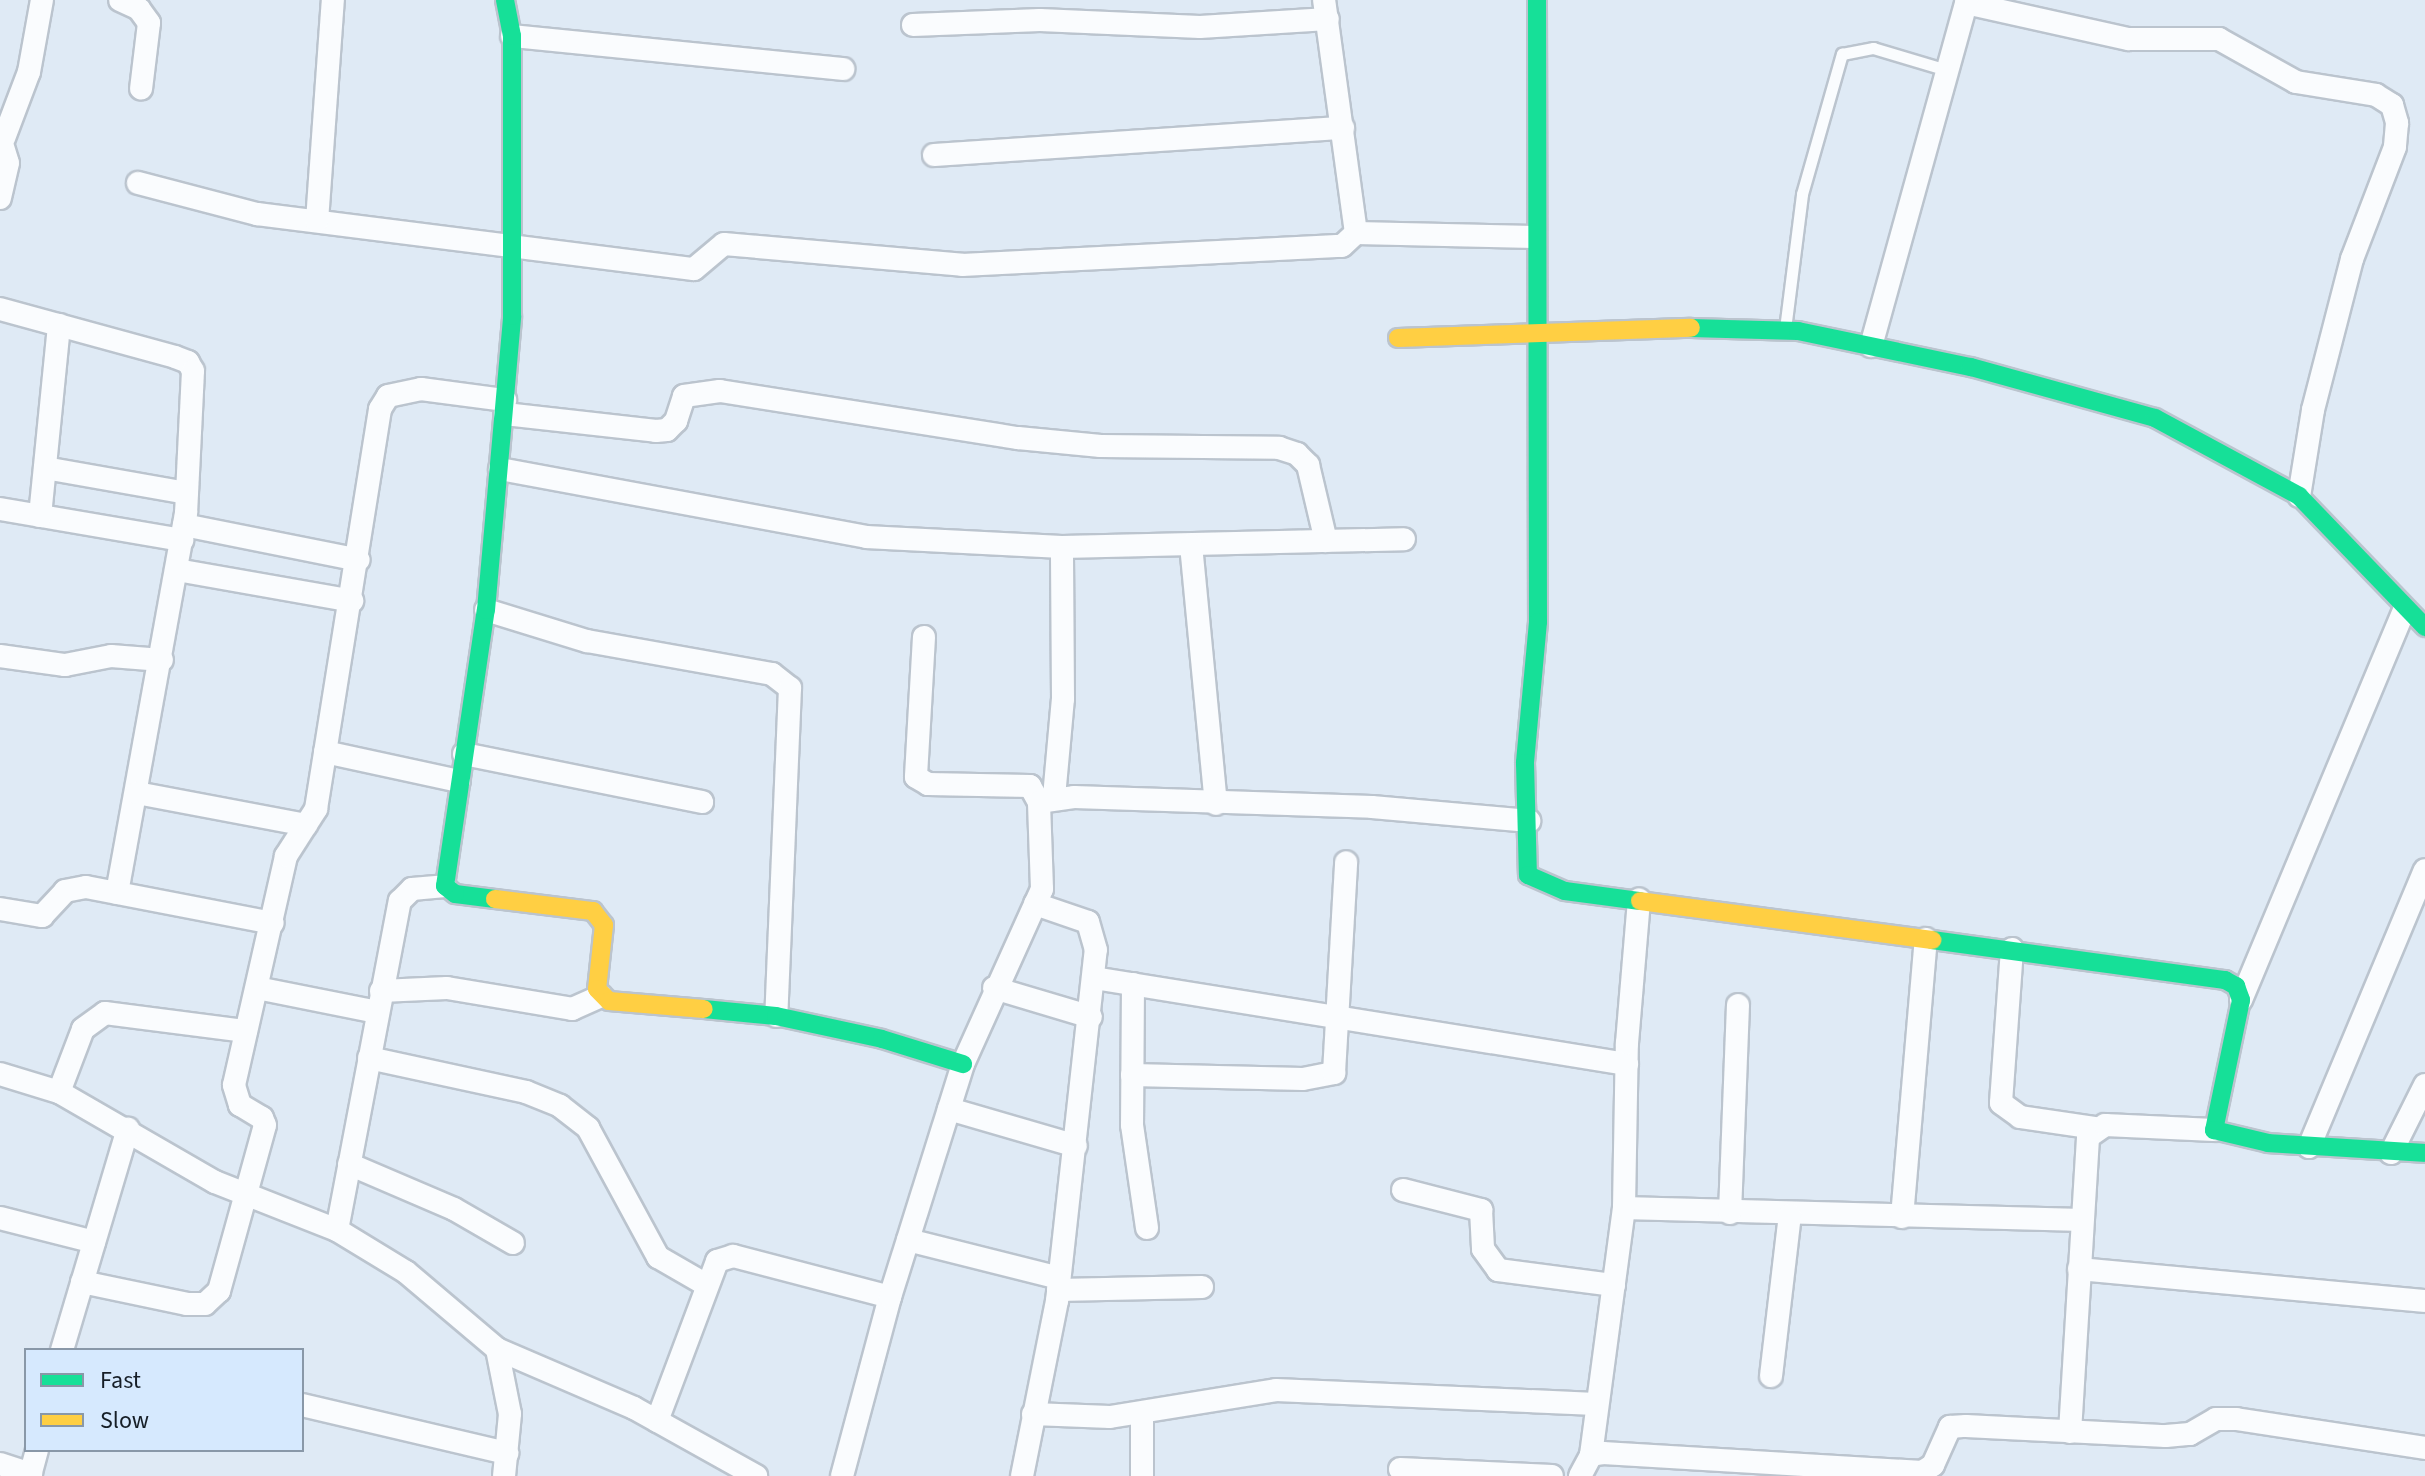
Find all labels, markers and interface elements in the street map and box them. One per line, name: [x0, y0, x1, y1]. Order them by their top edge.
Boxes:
legend: [24, 1348, 304, 1452]
text: Fast: [100, 1363, 141, 1398]
text: Slow: [100, 1403, 149, 1438]

